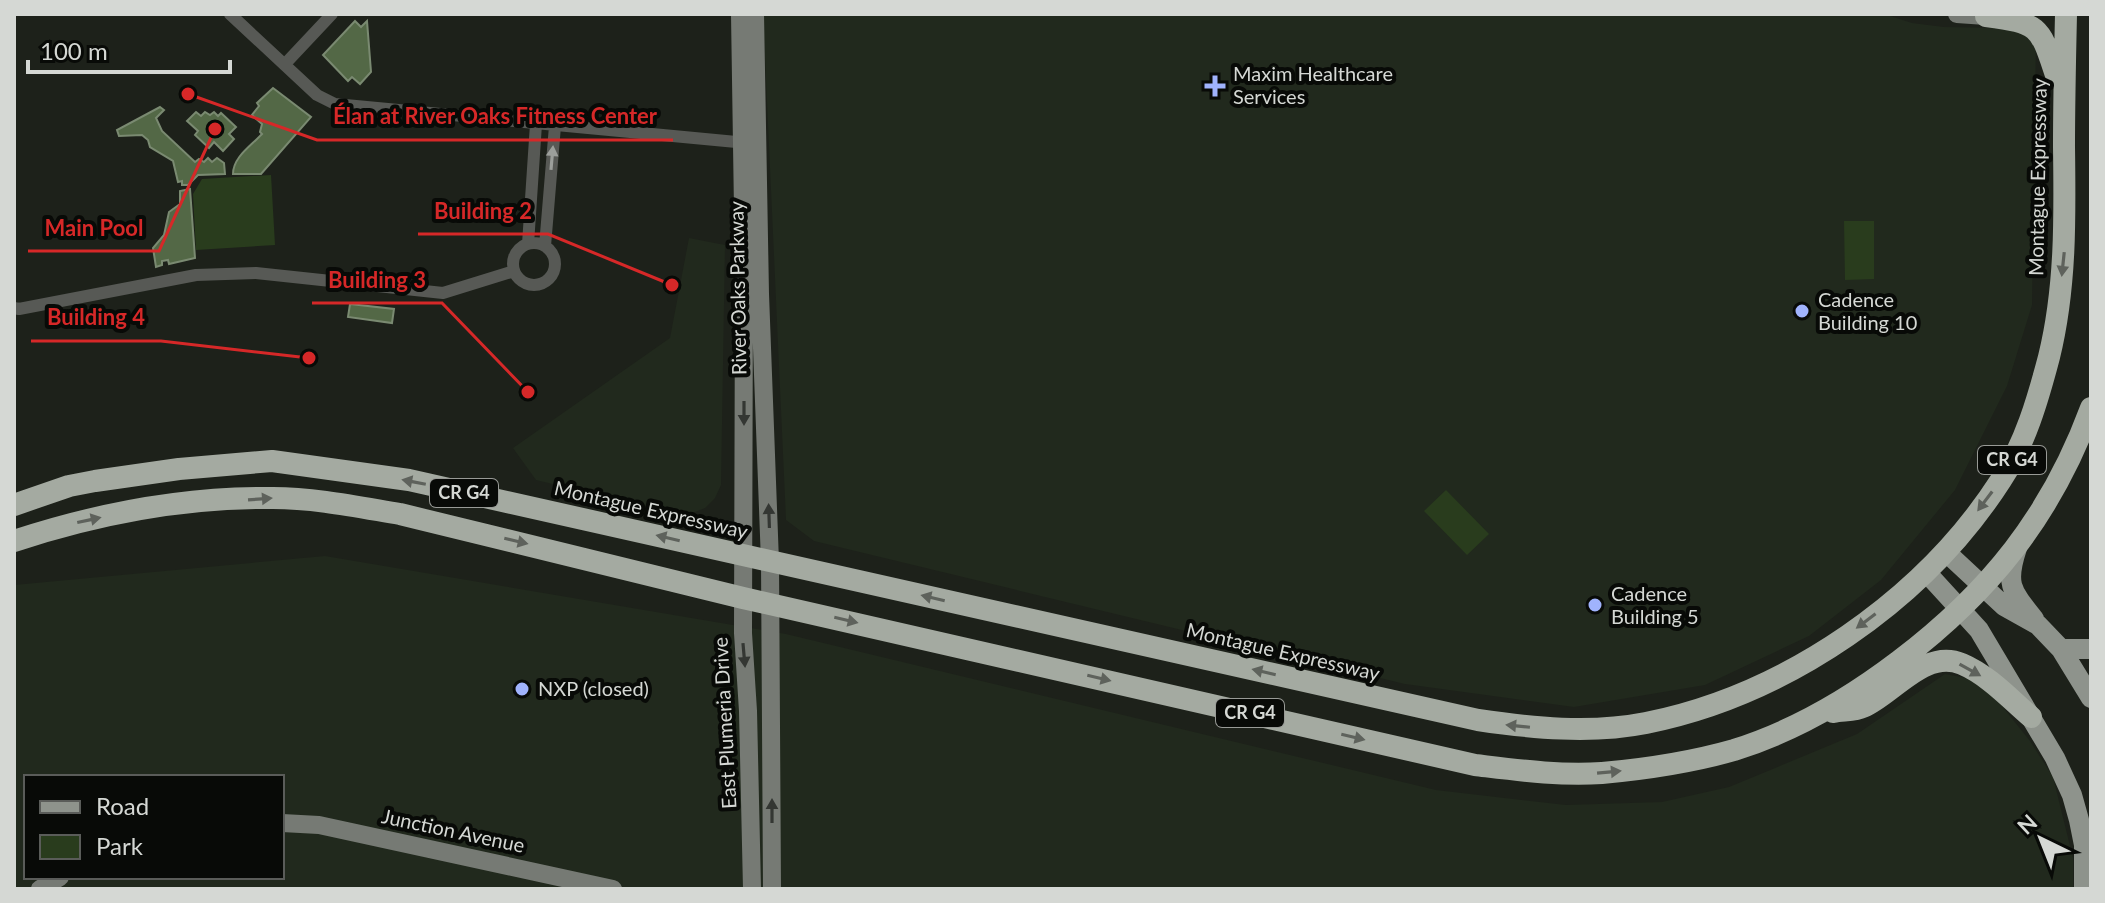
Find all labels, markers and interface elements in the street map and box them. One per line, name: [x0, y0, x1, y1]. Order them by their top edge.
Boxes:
scale bar: [28, 24, 230, 74]
text: 100 m: [40, 36, 108, 65]
place label: Maxim Healthcare Services: [1233, 61, 1393, 108]
marker: Maxim Healthcare Services: [1204, 75, 1226, 97]
street label: Montague Expressway: [2023, 77, 2051, 276]
callout: Élan at River Oaks Fitness Center: [317, 94, 673, 140]
text: Élan at River Oaks Fitness Center: [333, 102, 658, 129]
one-way arrow: [546, 145, 559, 170]
callout: Building 2: [418, 188, 548, 234]
text: Building 2: [434, 197, 532, 224]
street label: River Oaks Parkway: [723, 200, 751, 375]
callout: Main Pool: [28, 205, 159, 251]
text: Main Pool: [45, 214, 143, 241]
one-way arrow: [2056, 251, 2069, 276]
callout: Building 3: [312, 257, 442, 303]
text: Building 3: [328, 266, 426, 293]
place label: Cadence Building 10: [1818, 287, 1917, 334]
callout: Building 4: [31, 295, 161, 341]
marker: Cadence Building 10: [1793, 302, 1811, 320]
text: Building 4: [47, 303, 145, 330]
one-way arrow: [738, 401, 750, 426]
road number: CR G4: [1978, 446, 2046, 474]
one-way arrow: [401, 475, 426, 488]
street label: Montague Expressway: [552, 475, 751, 543]
road number: CR G4: [430, 479, 498, 507]
one-way arrow: [1978, 491, 1994, 512]
one-way arrow: [248, 492, 273, 505]
one-way arrow: [762, 503, 775, 528]
one-way arrow: [77, 513, 102, 526]
one-way arrow: [655, 531, 680, 544]
one-way arrow: [503, 535, 528, 548]
place label: Cadence Building 5: [1611, 581, 1699, 628]
one-way arrow: [921, 591, 946, 604]
marker: Cadence Building 5: [1586, 596, 1604, 614]
one-way arrow: [1855, 613, 1876, 629]
one-way arrow: [833, 614, 858, 627]
street label: Montague Expressway: [1184, 617, 1383, 685]
street label: East Plumeria Drive: [708, 637, 740, 810]
one-way arrow: [738, 643, 751, 668]
one-way arrow: [1959, 662, 1981, 676]
one-way arrow: [1251, 665, 1276, 678]
one-way arrow: [1087, 672, 1112, 685]
place label: NXP (closed): [538, 676, 649, 700]
marker: NXP (closed): [513, 680, 531, 698]
road number: CR G4: [1216, 699, 1284, 727]
one-way arrow: [1505, 719, 1530, 732]
one-way arrow: [1340, 731, 1365, 743]
one-way arrow: [1597, 765, 1622, 778]
legend: [24, 775, 284, 879]
text: Road: [96, 791, 149, 820]
one-way arrow: [766, 798, 778, 823]
north arrow: [2001, 799, 2081, 879]
street label: Junction Avenue: [380, 803, 527, 857]
text: N: [2012, 808, 2042, 840]
text: Park: [96, 831, 144, 860]

